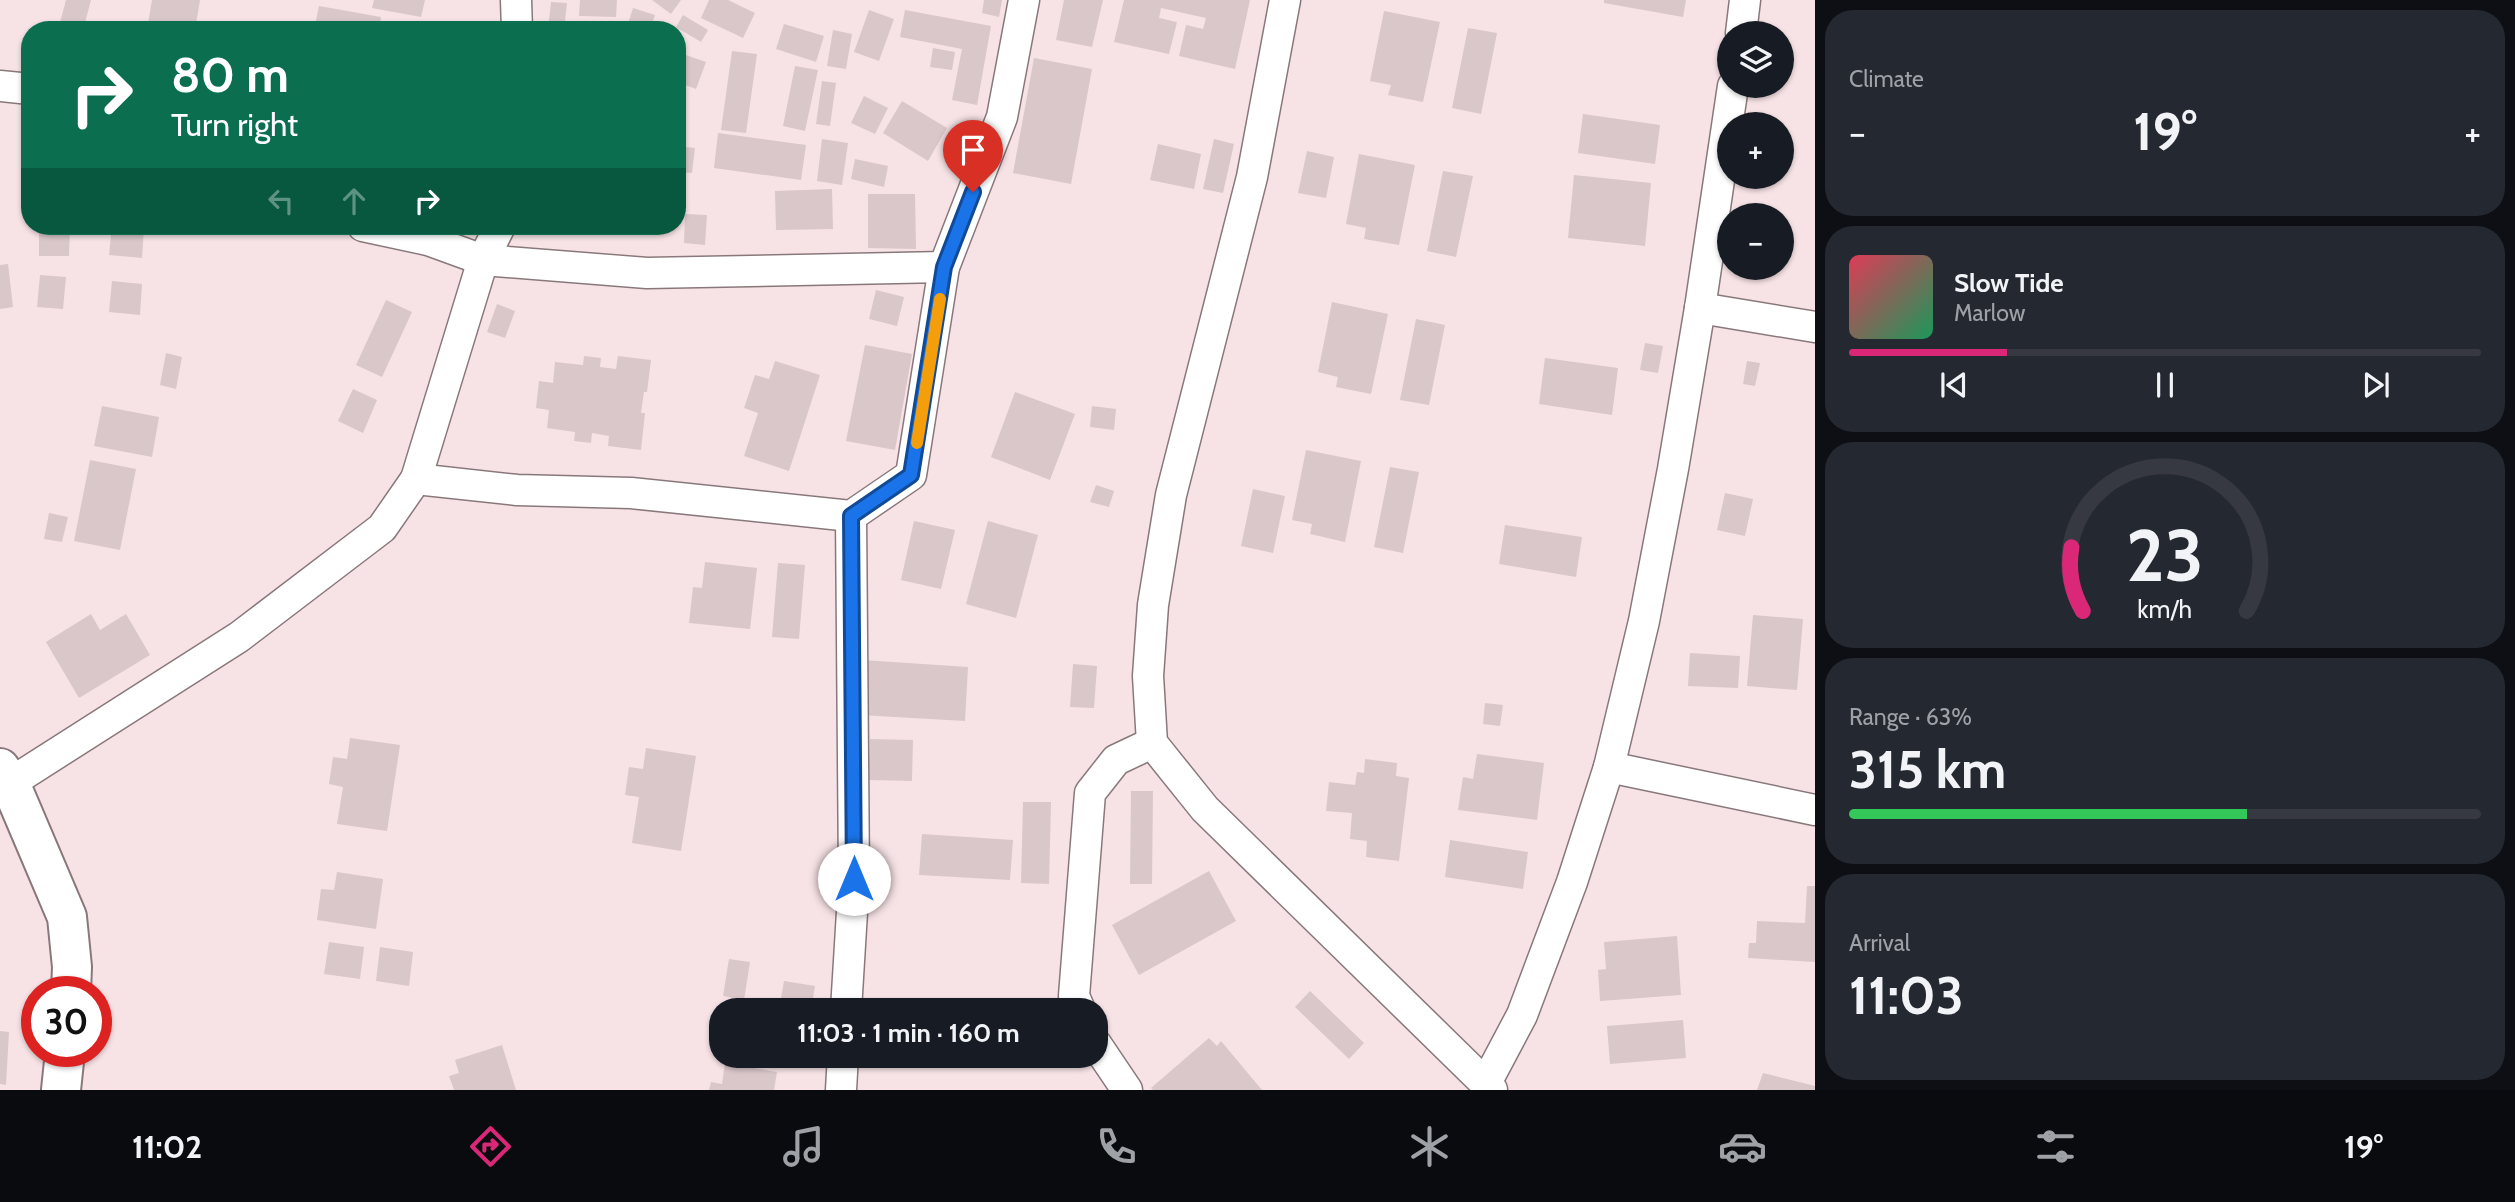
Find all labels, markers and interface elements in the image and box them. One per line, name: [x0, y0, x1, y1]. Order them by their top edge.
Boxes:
map controls: [1717, 21, 1794, 280]
button: layers: [1717, 21, 1794, 98]
text: 80 m: [171, 45, 289, 104]
icon: right: [56, 49, 147, 140]
text: Climate: [1849, 65, 1924, 93]
text: 19°: [2133, 100, 2197, 163]
text: Turn right: [171, 105, 298, 144]
text: −: [1849, 109, 1866, 156]
text: +: [2464, 109, 2481, 156]
button: +: [1717, 112, 1794, 189]
pin: [943, 120, 1003, 192]
icon: arrive: [954, 131, 992, 169]
icon: left: [262, 182, 300, 220]
icon: ahead: [335, 182, 373, 220]
icon: right: [408, 182, 446, 220]
button: −: [1717, 203, 1794, 280]
text: Slow Tide: [1954, 267, 2064, 299]
text: Marlow: [1954, 299, 2025, 327]
icon: previous: [1935, 366, 1973, 404]
icon: pause: [2146, 366, 2184, 404]
icon: next: [2357, 366, 2395, 404]
text: 23: [2126, 511, 2204, 599]
text: km/h: [2138, 594, 2192, 624]
text: Range · 63%: [1849, 703, 1972, 731]
text: 315 km: [1849, 738, 2006, 801]
position arrow: [817, 842, 891, 916]
text: Arrival: [1849, 929, 1910, 957]
text: 11:03: [1849, 964, 1964, 1027]
speed limit sign: 30: [21, 976, 112, 1067]
text: 11:03 · 1 min · 160 m: [797, 1017, 1020, 1049]
icon: directions: [466, 1122, 515, 1171]
icon: music: [779, 1122, 828, 1171]
icon: phone: [1092, 1122, 1141, 1171]
icon: climate: [1405, 1122, 1454, 1171]
icon: car: [1718, 1122, 1767, 1171]
icon: filters: [2031, 1122, 2080, 1171]
text: 11:02: [132, 1127, 202, 1166]
text: 19°: [2344, 1127, 2383, 1166]

